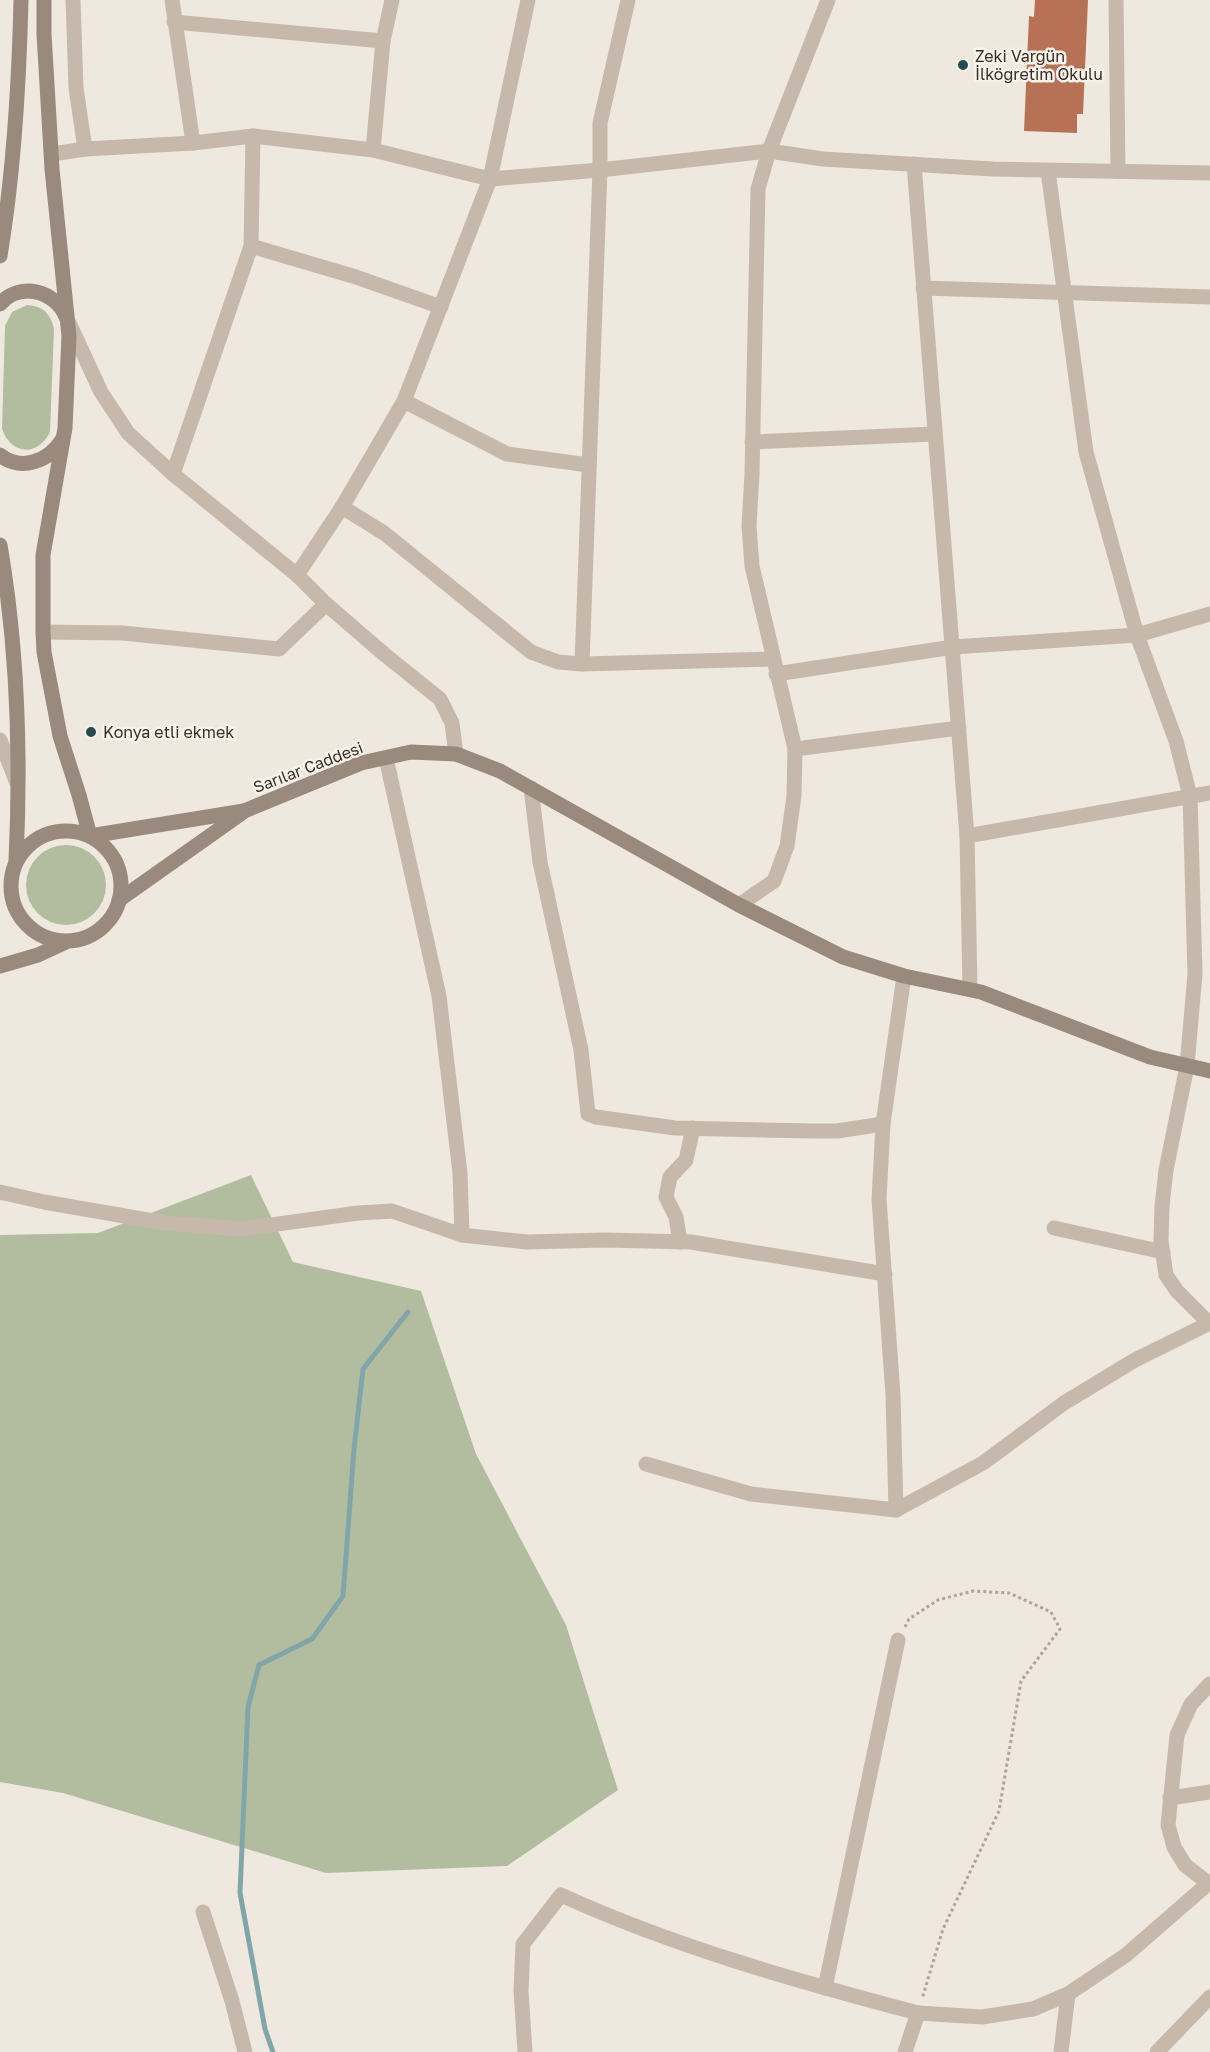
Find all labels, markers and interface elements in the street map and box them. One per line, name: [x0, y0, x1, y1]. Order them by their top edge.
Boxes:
place label: Zeki Vargün İlköğretim Okulu: [975, 46, 1103, 84]
marker: Zeki Vargün İlköğretim Okulu: [956, 58, 970, 72]
place label: Konya etli ekmek: [103, 722, 234, 742]
marker: Konya etli ekmek: [84, 725, 98, 739]
street label: Sarılar Caddesi: [250, 737, 366, 797]

